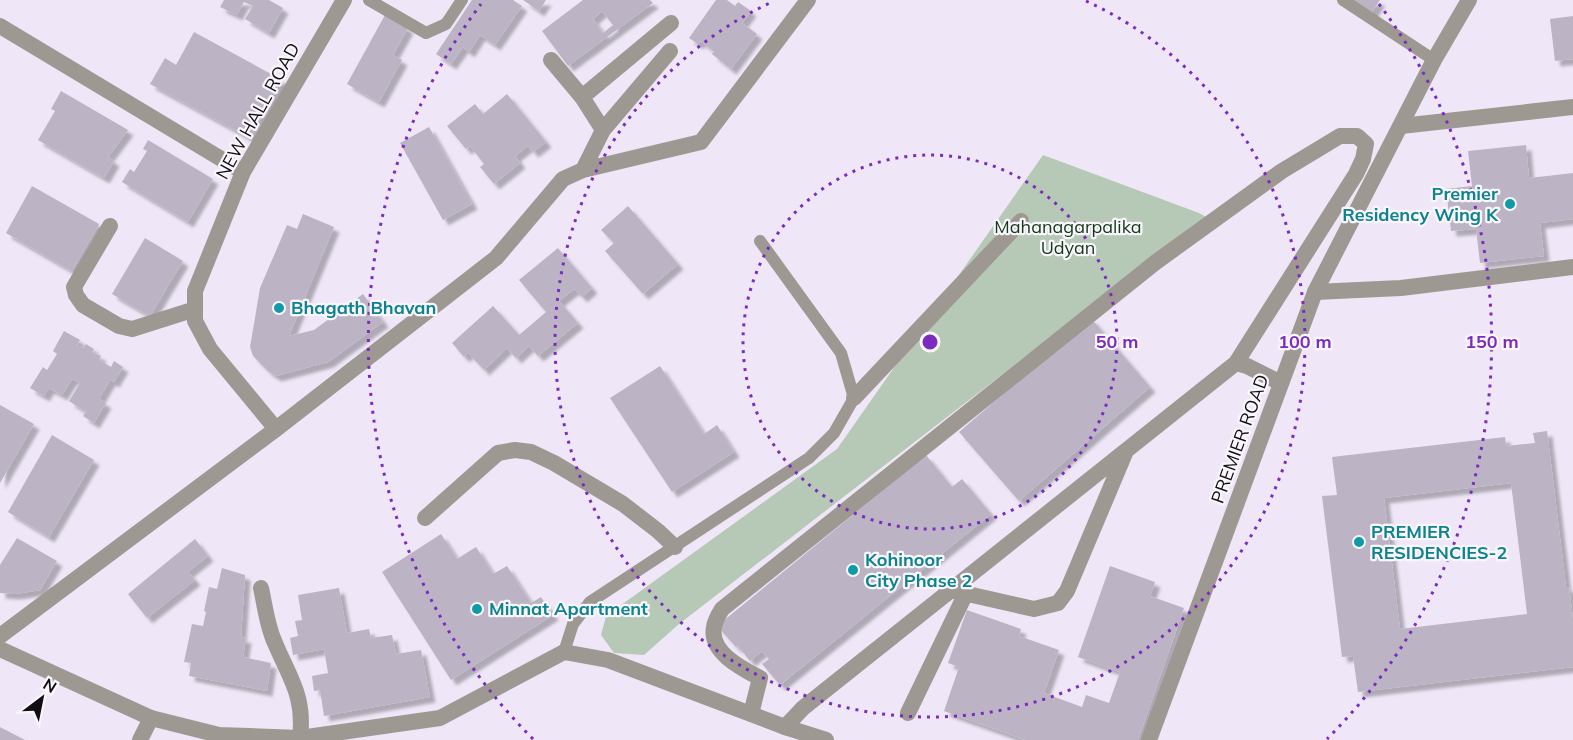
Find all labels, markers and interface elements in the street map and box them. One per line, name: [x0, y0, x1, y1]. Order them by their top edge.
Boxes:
street label: NEW HALL ROAD: [210, 38, 305, 183]
place label: Premier Residency Wing K: [1342, 182, 1499, 226]
marker: Premier Residency Wing K: [1503, 197, 1517, 211]
park label: Mahanagarpalika Udyan: [994, 215, 1142, 259]
place label: Bhagath Bhavan: [291, 296, 436, 319]
marker: Bhagath Bhavan: [272, 301, 286, 315]
text: 50 m: [1096, 330, 1138, 353]
text: 100 m: [1278, 330, 1332, 353]
text: 150 m: [1465, 330, 1519, 353]
centre of rings: [920, 332, 940, 352]
street label: PREMIER ROAD: [1206, 371, 1273, 506]
place label: PREMIER RESIDENCIES-2: [1371, 520, 1507, 564]
marker: PREMIER RESIDENCIES-2: [1352, 535, 1366, 549]
place label: Kohinoor City Phase 2: [865, 548, 972, 592]
marker: Kohinoor City Phase 2: [846, 563, 860, 577]
place label: Minnat Apartment: [489, 597, 648, 620]
marker: Minnat Apartment: [470, 602, 484, 616]
north arrow: [12, 668, 72, 728]
text: N: [40, 674, 60, 697]

